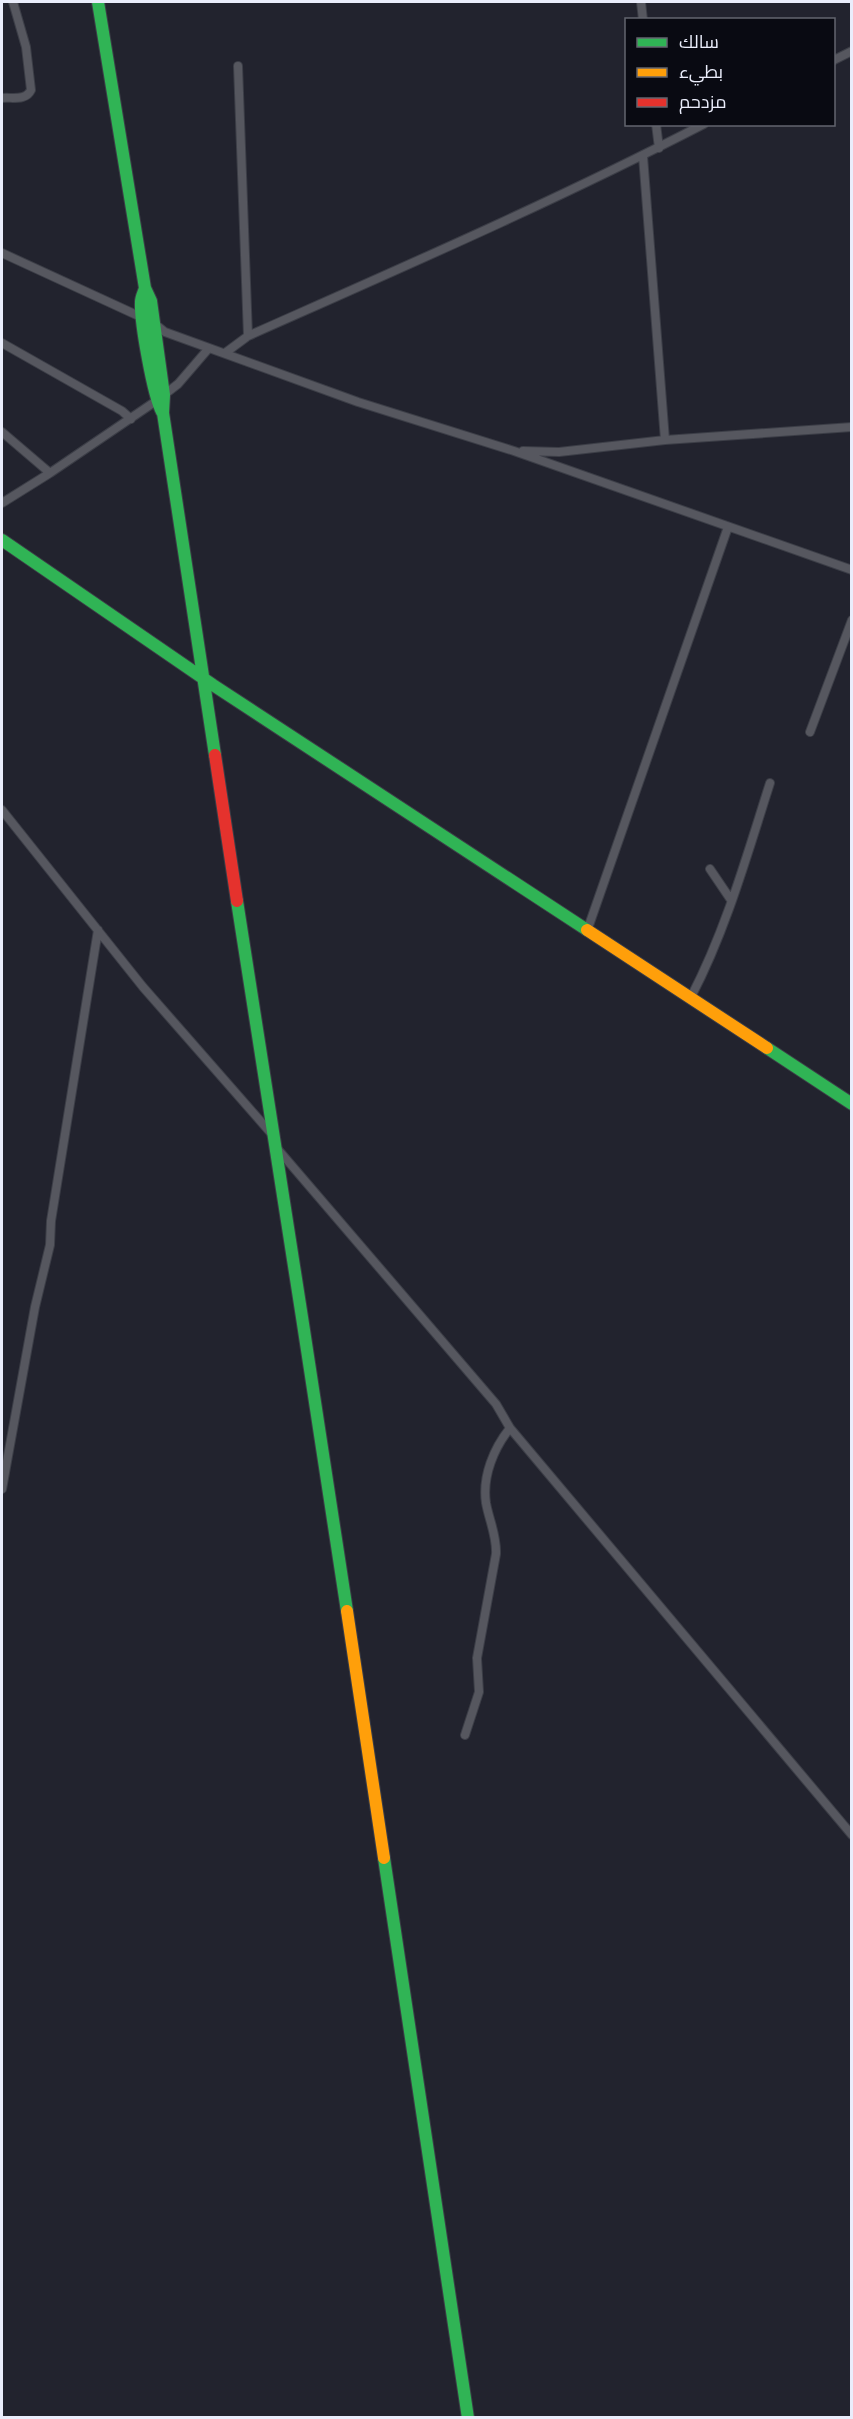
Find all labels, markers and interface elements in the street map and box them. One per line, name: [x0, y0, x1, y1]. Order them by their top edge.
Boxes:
legend: [625, 18, 835, 126]
text: سالك: [679, 31, 719, 53]
text: بطيء: [679, 61, 723, 86]
text: مزدحم: [679, 91, 727, 114]

